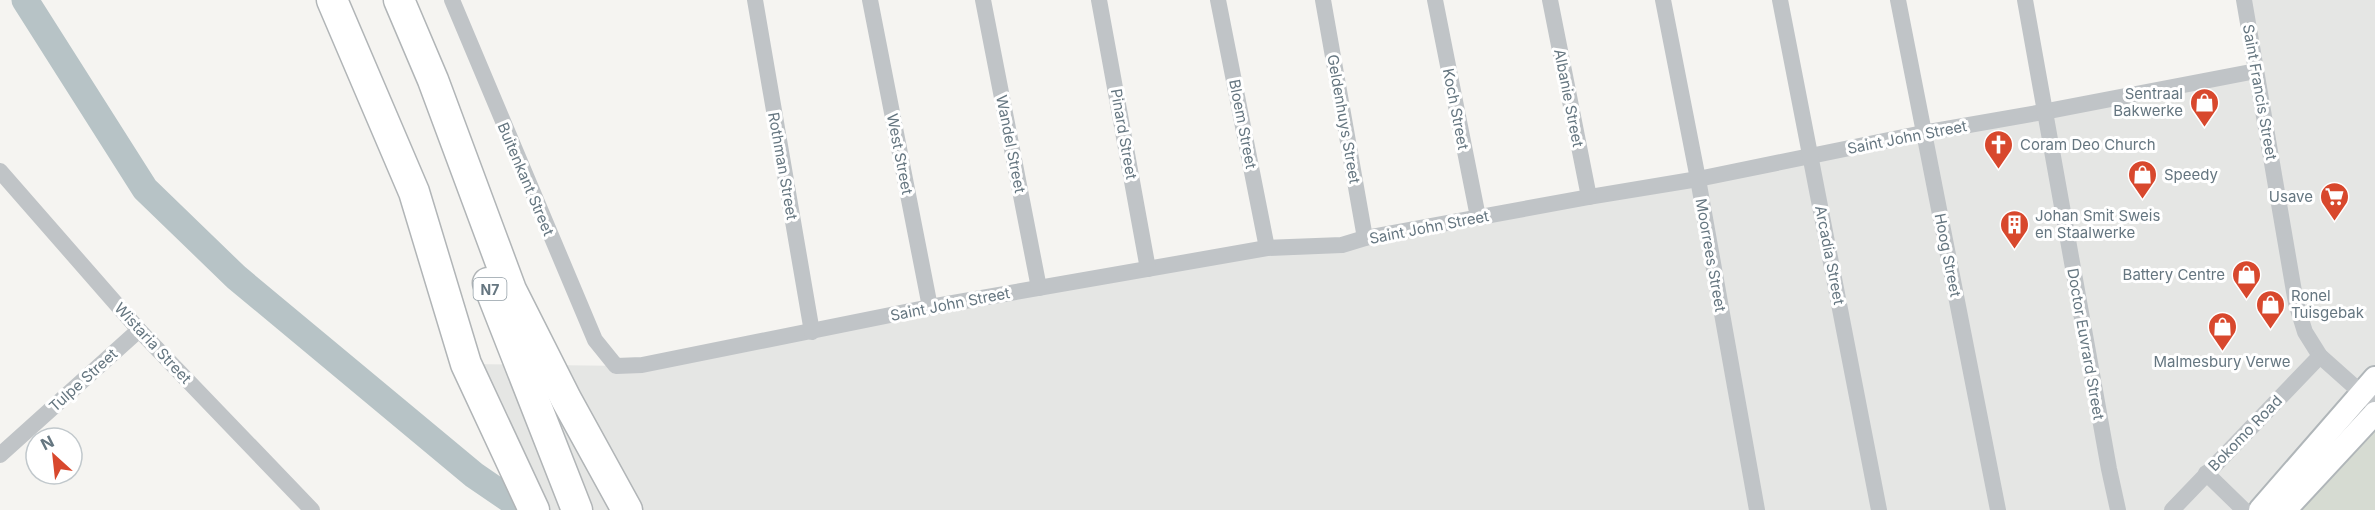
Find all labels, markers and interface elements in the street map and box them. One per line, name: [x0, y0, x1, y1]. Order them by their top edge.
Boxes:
street label: Saint Francis Street: [2239, 23, 2281, 162]
street label: Albanie Street: [1550, 47, 1588, 149]
street label: Geldenhuys Street: [1323, 53, 1365, 185]
street label: Koch Street: [1439, 67, 1473, 151]
street label: Bloem Street: [1225, 78, 1261, 171]
place label: Sentraal Bakwerke: [2113, 84, 2183, 120]
shop icon: Sentraal Bakwerke: [2188, 86, 2220, 128]
street label: Pinard Street: [1107, 87, 1141, 181]
street label: Wandel Street: [992, 93, 1030, 195]
street label: Rothman Street: [764, 111, 802, 221]
street label: West Street: [883, 112, 917, 196]
street label: Saint John Street: [1846, 116, 1969, 158]
street label: Buitenkant Street: [493, 119, 559, 239]
church icon: Coram Deo Church: [1983, 128, 2015, 170]
place label: Coram Deo Church: [2020, 135, 2156, 154]
shop icon: Speedy: [2127, 158, 2159, 200]
place label: Speedy: [2164, 165, 2219, 184]
supermarket icon: Usave: [2318, 180, 2350, 222]
place label: Usave: [2269, 187, 2313, 206]
street label: Moorrees Street: [1692, 197, 1730, 313]
street label: Arcadia Street: [1811, 204, 1849, 306]
street label: Saint John Street: [1368, 206, 1491, 248]
place label: Johan Smit Sweis en Staalwerke: [2035, 206, 2160, 242]
building icon: Johan Smit Sweis en Staalwerke: [1998, 208, 2030, 250]
street label: Hoog Street: [1931, 212, 1965, 299]
shop icon: Battery Centre: [2230, 258, 2262, 300]
place label: Battery Centre: [2123, 265, 2225, 284]
street label: Doctor Euvrard Street: [2063, 267, 2109, 421]
road number: N7: [474, 278, 506, 300]
street label: Saint John Street: [889, 283, 1012, 325]
place label: Ronel Tuisgebak: [2291, 286, 2365, 322]
shop icon: Ronel Tuisgebak: [2254, 288, 2286, 330]
street label: Wistaria Street: [111, 298, 196, 388]
shop icon: Malmesbury Verwe: [2206, 310, 2238, 352]
street label: Tulpe Street: [45, 344, 121, 416]
place label: Malmesbury Verwe: [2154, 352, 2290, 371]
street label: Bokomo Road: [2204, 391, 2286, 475]
north arrow: [24, 426, 84, 486]
text: N: [37, 431, 57, 454]

